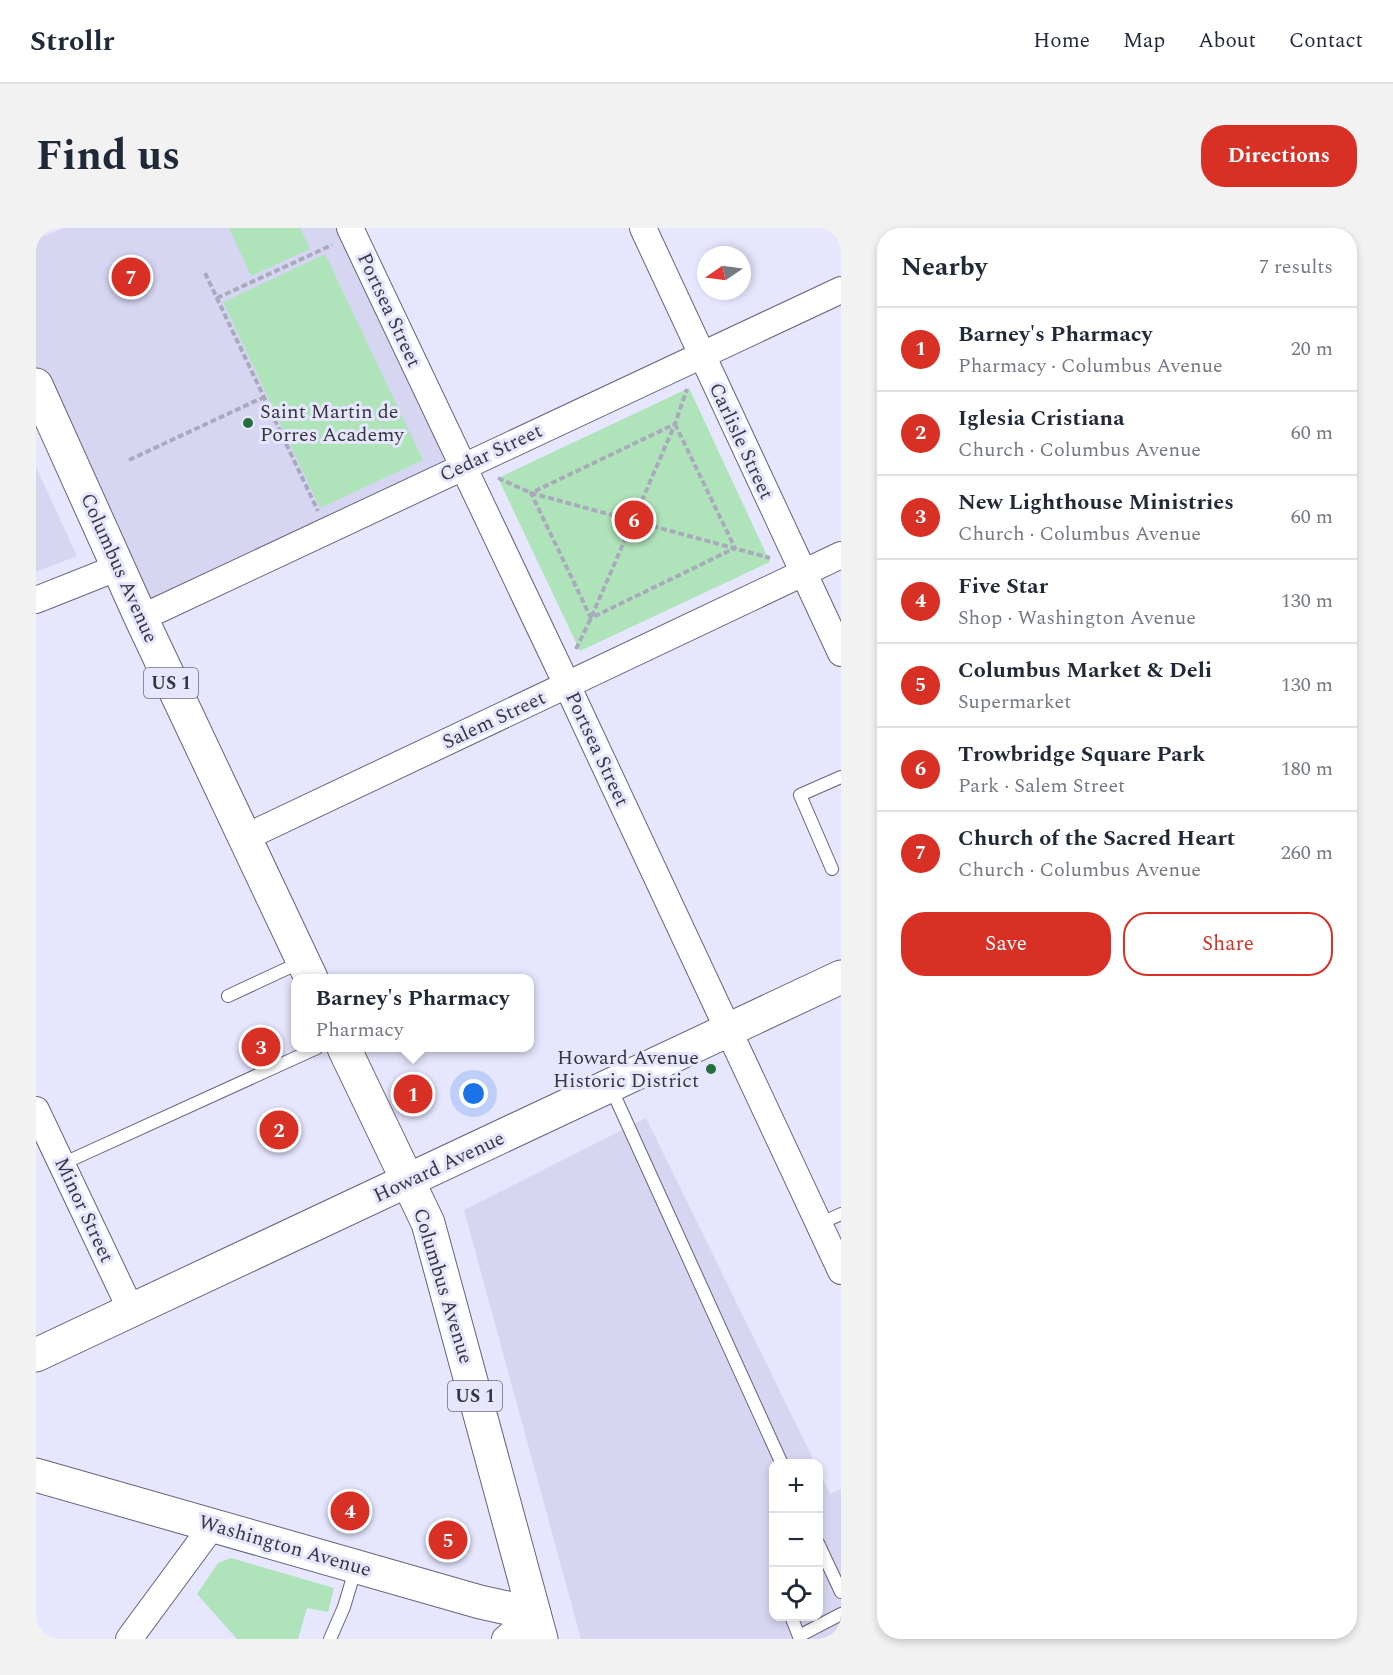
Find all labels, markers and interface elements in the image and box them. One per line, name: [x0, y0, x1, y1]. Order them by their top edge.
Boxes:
text: Strollr: [30, 20, 114, 63]
text: Home: [1033, 25, 1090, 57]
text: Map: [1123, 25, 1165, 57]
text: About: [1198, 25, 1256, 57]
text: Contact: [1289, 25, 1363, 57]
text: Find us: [36, 125, 180, 188]
button: Directions: [1201, 125, 1357, 187]
north arrow: [697, 246, 751, 300]
text: Nearby: [901, 247, 987, 287]
street label: Portsea Street: [349, 248, 429, 372]
text: 7 results: [1259, 252, 1333, 282]
pin: 7: [112, 254, 151, 300]
text: Barney's Pharmacy: [958, 318, 1152, 351]
text: 1: [915, 334, 926, 364]
text: 20 m: [1291, 334, 1333, 364]
text: Pharmacy · Columbus Avenue: [958, 351, 1223, 381]
street label: Carlisle Street: [701, 378, 781, 504]
place label: Saint Martin de Porres Academy: [260, 397, 405, 450]
text: Iglesia Cristiana: [958, 402, 1125, 435]
marker: Saint Martin de Porres Academy: [241, 416, 255, 430]
street label: Cedar Street: [435, 416, 547, 490]
text: 2: [915, 418, 926, 448]
text: 60 m: [1291, 418, 1333, 448]
text: Church · Columbus Avenue: [958, 435, 1201, 465]
text: New Lighthouse Ministries: [958, 486, 1234, 519]
street label: Columbus Avenue: [72, 488, 166, 648]
pin: 6: [614, 498, 654, 542]
text: 3: [915, 502, 926, 532]
text: 60 m: [1291, 502, 1333, 532]
text: Church · Columbus Avenue: [958, 519, 1201, 549]
text: Five Star: [958, 570, 1048, 603]
text: 4: [915, 586, 926, 616]
text: 130 m: [1281, 586, 1333, 616]
text: Shop · Washington Avenue: [958, 603, 1196, 633]
text: Columbus Market & Deli: [958, 654, 1212, 687]
road number: US 1: [144, 668, 198, 698]
text: 5: [915, 670, 926, 700]
text: 130 m: [1281, 670, 1333, 700]
street label: Salem Street: [437, 683, 551, 757]
street label: Portsea Street: [557, 687, 637, 811]
text: Supermarket: [958, 687, 1071, 717]
text: Trowbridge Square Park: [958, 738, 1205, 771]
text: 6: [915, 754, 926, 784]
text: 180 m: [1281, 754, 1333, 784]
text: Park · Salem Street: [958, 771, 1125, 801]
text: Church of the Sacred Heart: [958, 822, 1235, 855]
text: 7: [915, 838, 926, 868]
text: 260 m: [1281, 838, 1333, 868]
text: Church · Columbus Avenue: [958, 855, 1201, 885]
button: Save: [901, 912, 1111, 976]
button: Share: [1123, 912, 1333, 976]
popup: [291, 974, 534, 1052]
text: Barney's Pharmacy: [315, 982, 510, 1015]
text: Pharmacy: [315, 1015, 404, 1045]
pin: 3: [242, 1024, 280, 1070]
place label: Howard Avenue Historic District: [553, 1043, 699, 1096]
marker: Howard Avenue Historic District: [704, 1062, 718, 1076]
pin: 1: [394, 1072, 433, 1116]
your location: [459, 1079, 488, 1108]
pin: 2: [260, 1108, 298, 1152]
street label: Howard Avenue: [368, 1123, 510, 1211]
street label: Minor Street: [46, 1152, 122, 1268]
street label: Columbus Avenue: [405, 1204, 481, 1368]
road number: US 1: [448, 1381, 502, 1411]
map controls: [769, 1459, 823, 1621]
button: +: [769, 1459, 823, 1513]
pin: 4: [330, 1488, 370, 1534]
street label: Washington Avenue: [195, 1507, 375, 1585]
button: −: [769, 1513, 823, 1567]
pin: 5: [428, 1518, 468, 1562]
button: locate: [769, 1567, 823, 1621]

